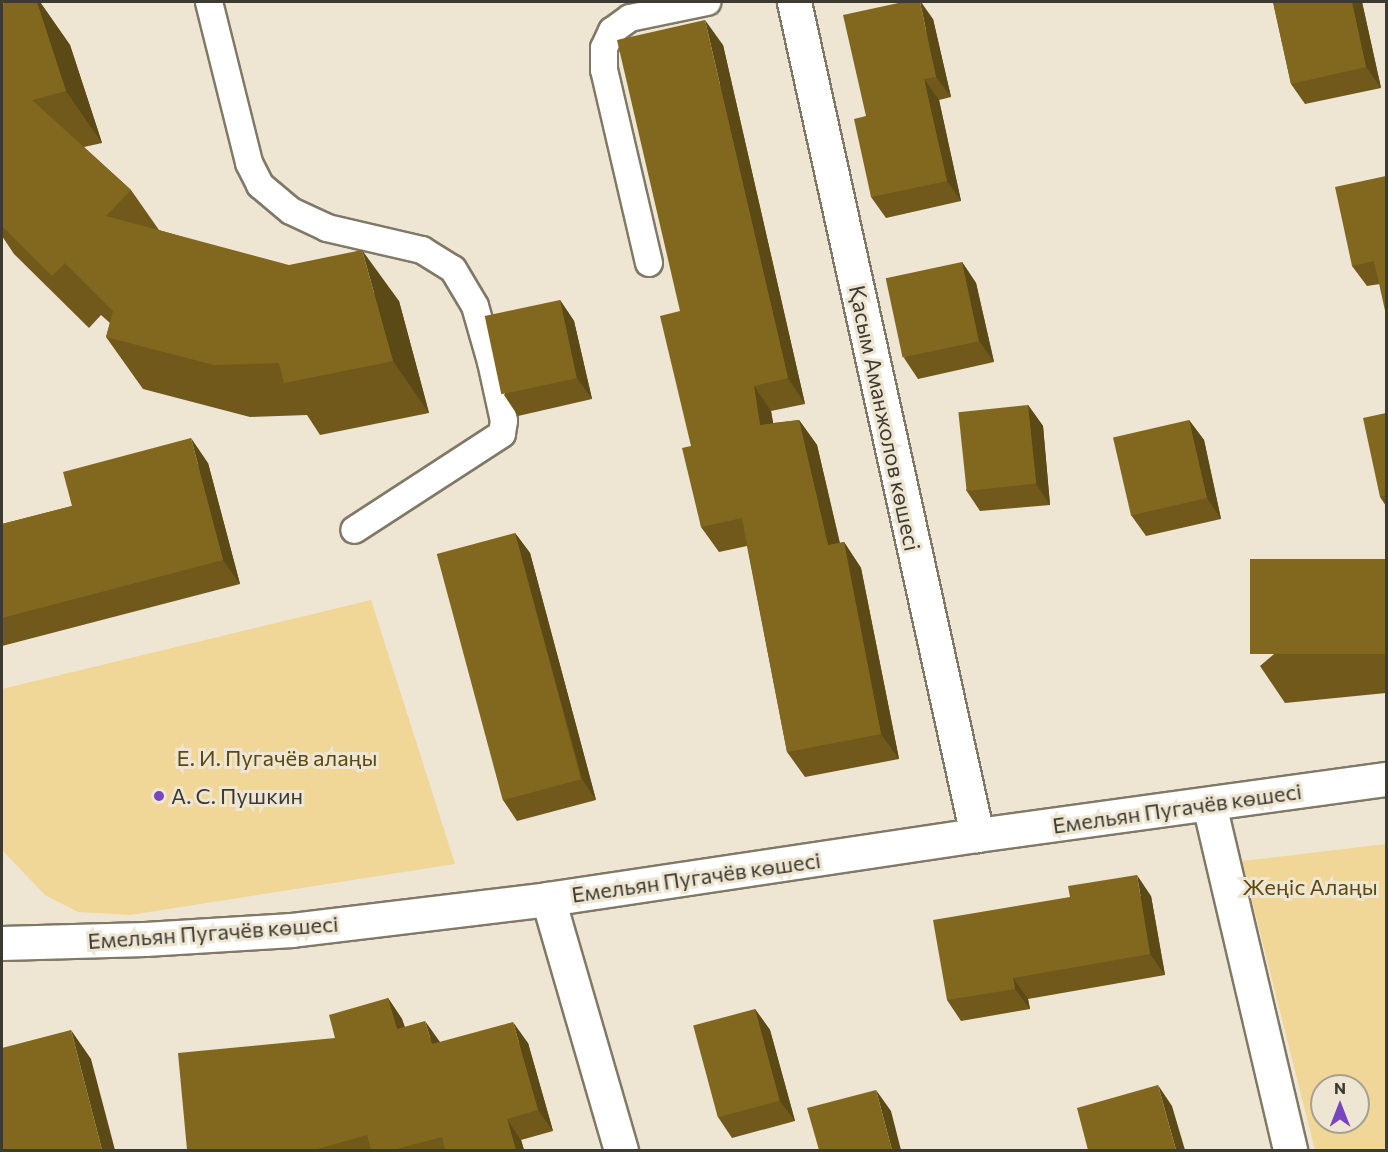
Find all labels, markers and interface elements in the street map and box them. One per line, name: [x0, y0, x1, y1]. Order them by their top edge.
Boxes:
street label: Қасым Аманжолов көшесі: [844, 283, 926, 553]
park label: Е. И. Пугачёв алаңы: [177, 745, 377, 771]
street label: Емельян Пугачёв көшесі: [1051, 777, 1303, 839]
place label: А. С. Пушкин: [171, 783, 303, 809]
marker: А. С. Пушкин: [152, 789, 166, 803]
street label: Емельян Пугачёв көшесі: [570, 846, 822, 908]
park label: Жеңіс Алаңы: [1242, 874, 1378, 900]
street label: Емельян Пугачёв көшесі: [87, 910, 339, 954]
north arrow: [1310, 1074, 1370, 1134]
text: N: [1334, 1078, 1346, 1097]

